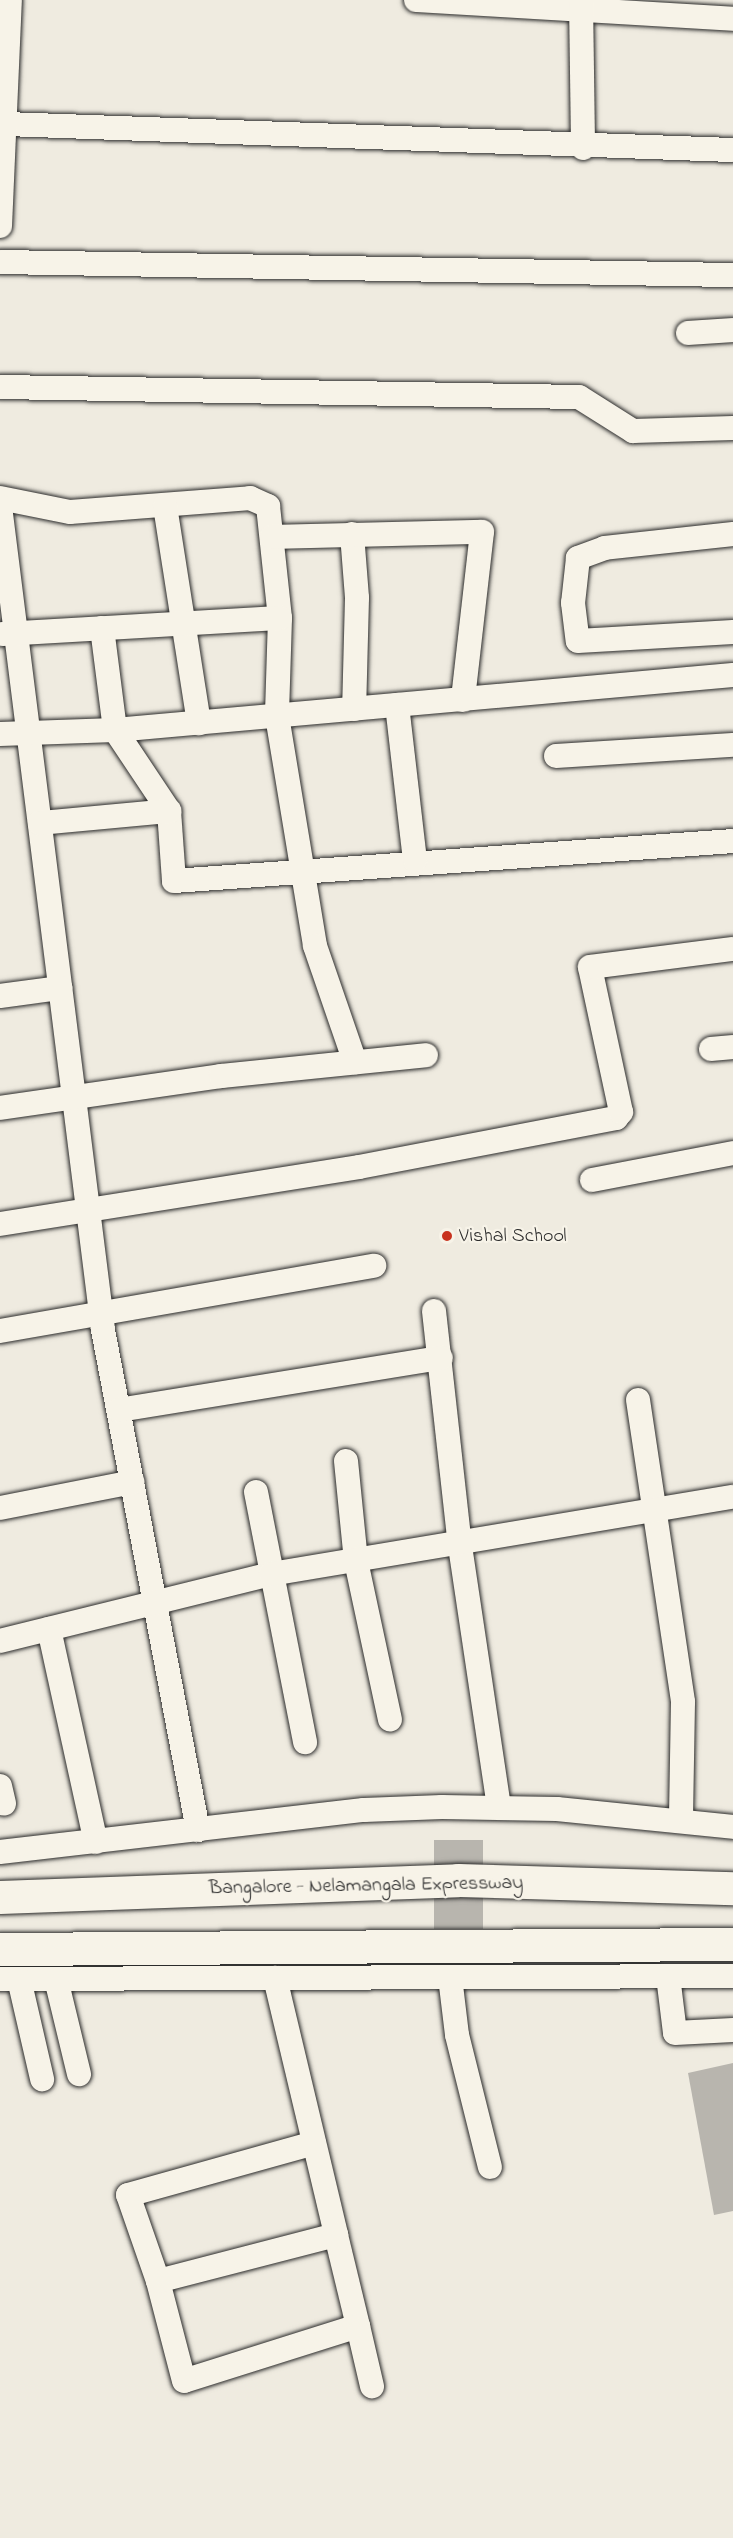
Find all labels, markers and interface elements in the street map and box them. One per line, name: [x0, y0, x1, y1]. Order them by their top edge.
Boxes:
place label: Vishal School: [459, 1224, 567, 1248]
marker: Vishal School: [440, 1229, 454, 1243]
street label: Bangalore - Nelamangala Expressway: [209, 1871, 523, 1901]

